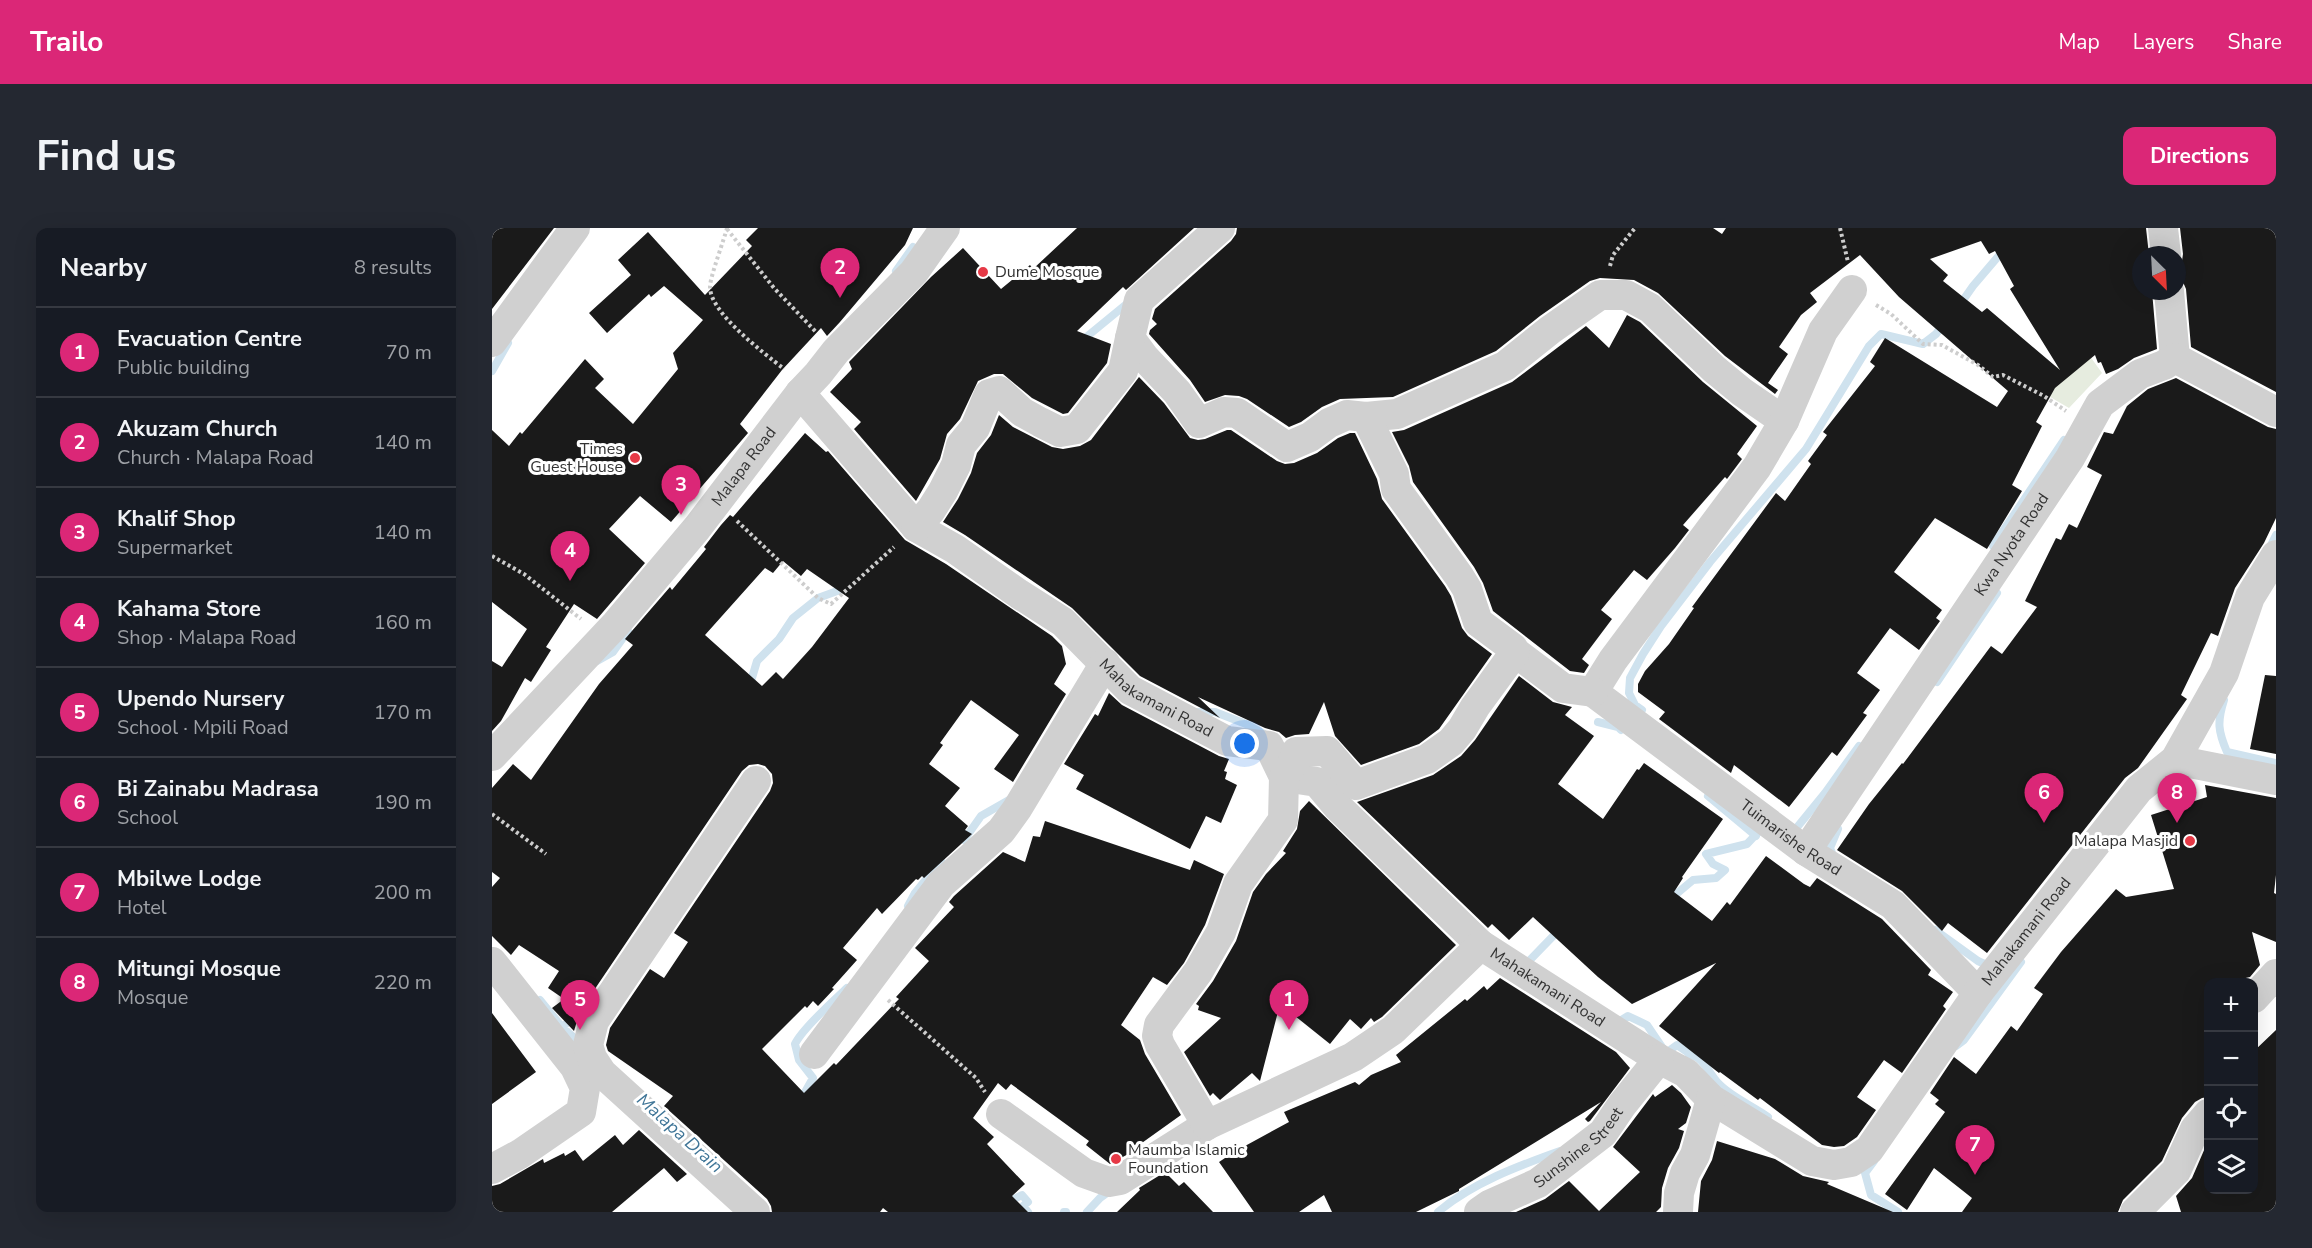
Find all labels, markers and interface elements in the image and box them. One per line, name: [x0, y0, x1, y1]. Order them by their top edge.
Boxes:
text: Trailo: [30, 23, 103, 61]
text: Map: [2058, 28, 2100, 56]
text: Layers: [2133, 28, 2194, 56]
text: Share: [2227, 28, 2282, 56]
button: Directions: [2123, 127, 2276, 185]
text: Find us: [36, 128, 176, 185]
north arrow: [2132, 246, 2186, 300]
pin: 2: [820, 248, 860, 298]
text: Nearby: [60, 250, 147, 285]
text: 8 results: [354, 254, 432, 281]
place label: Dume Mosque: [995, 261, 1099, 283]
marker: Dume Mosque: [976, 265, 990, 279]
text: Evacuation Centre: [117, 324, 302, 354]
text: 1: [74, 339, 86, 366]
text: 70 m: [386, 339, 432, 366]
text: Public building: [117, 354, 250, 381]
text: Akuzam Church: [117, 414, 278, 444]
street label: Malapa Road: [706, 422, 781, 511]
text: 2: [74, 429, 86, 456]
text: 140 m: [374, 429, 432, 456]
place label: Times Guest House: [530, 438, 623, 478]
text: Church · Malapa Road: [117, 444, 314, 471]
marker: Times Guest House: [628, 451, 642, 465]
pin: 3: [662, 466, 700, 515]
street label: Kwa Nyota Road: [1969, 489, 2054, 601]
text: Khalif Shop: [117, 504, 236, 534]
text: 3: [74, 519, 86, 546]
text: 140 m: [374, 519, 432, 546]
pin: 4: [550, 532, 590, 581]
text: Supermarket: [117, 534, 232, 561]
text: Kahama Store: [117, 594, 261, 624]
text: 4: [74, 609, 86, 636]
text: 160 m: [374, 609, 432, 636]
text: Shop · Malapa Road: [117, 624, 296, 651]
street label: Mahakamani Road: [1094, 654, 1217, 743]
text: Upendo Nursery: [117, 684, 284, 714]
text: 5: [74, 699, 86, 726]
text: 170 m: [374, 699, 432, 726]
text: School · Mpili Road: [117, 714, 289, 741]
your location: [1230, 729, 1259, 758]
text: Bi Zainabu Madrasa: [117, 774, 319, 804]
pin: 6: [2024, 774, 2064, 823]
pin: 8: [2158, 774, 2196, 823]
text: 6: [74, 789, 86, 816]
text: 190 m: [374, 789, 432, 816]
street label: Tuimarishe Road: [1736, 794, 1846, 881]
text: School: [117, 804, 178, 831]
place label: Malapa Masjid: [2074, 830, 2178, 852]
marker: Malapa Masjid: [2183, 834, 2197, 848]
text: Mbilwe Lodge: [117, 864, 261, 894]
street label: Mahakamani Road: [1977, 873, 2076, 990]
text: 7: [74, 879, 86, 906]
text: 200 m: [374, 879, 432, 906]
text: Hotel: [117, 894, 167, 921]
street label: Mahakamani Road: [1486, 943, 1609, 1033]
text: Mitungi Mosque: [117, 954, 281, 984]
text: 8: [74, 969, 86, 996]
text: 220 m: [374, 969, 432, 996]
map controls: [2204, 978, 2258, 1194]
button: +: [2204, 978, 2258, 1032]
pin: 5: [560, 980, 599, 1030]
pin: 1: [1270, 980, 1308, 1030]
text: Mosque: [117, 984, 188, 1011]
button: −: [2204, 1032, 2258, 1086]
button: locate: [2204, 1086, 2258, 1140]
water label: Malapa Drain: [632, 1088, 728, 1178]
street label: Sunshine Street: [1529, 1102, 1629, 1193]
pin: 7: [1956, 1126, 1994, 1175]
place label: Maumba Islamic Foundation: [1128, 1139, 1245, 1179]
button: layers: [2204, 1140, 2258, 1194]
marker: Maumba Islamic Foundation: [1109, 1152, 1123, 1166]

